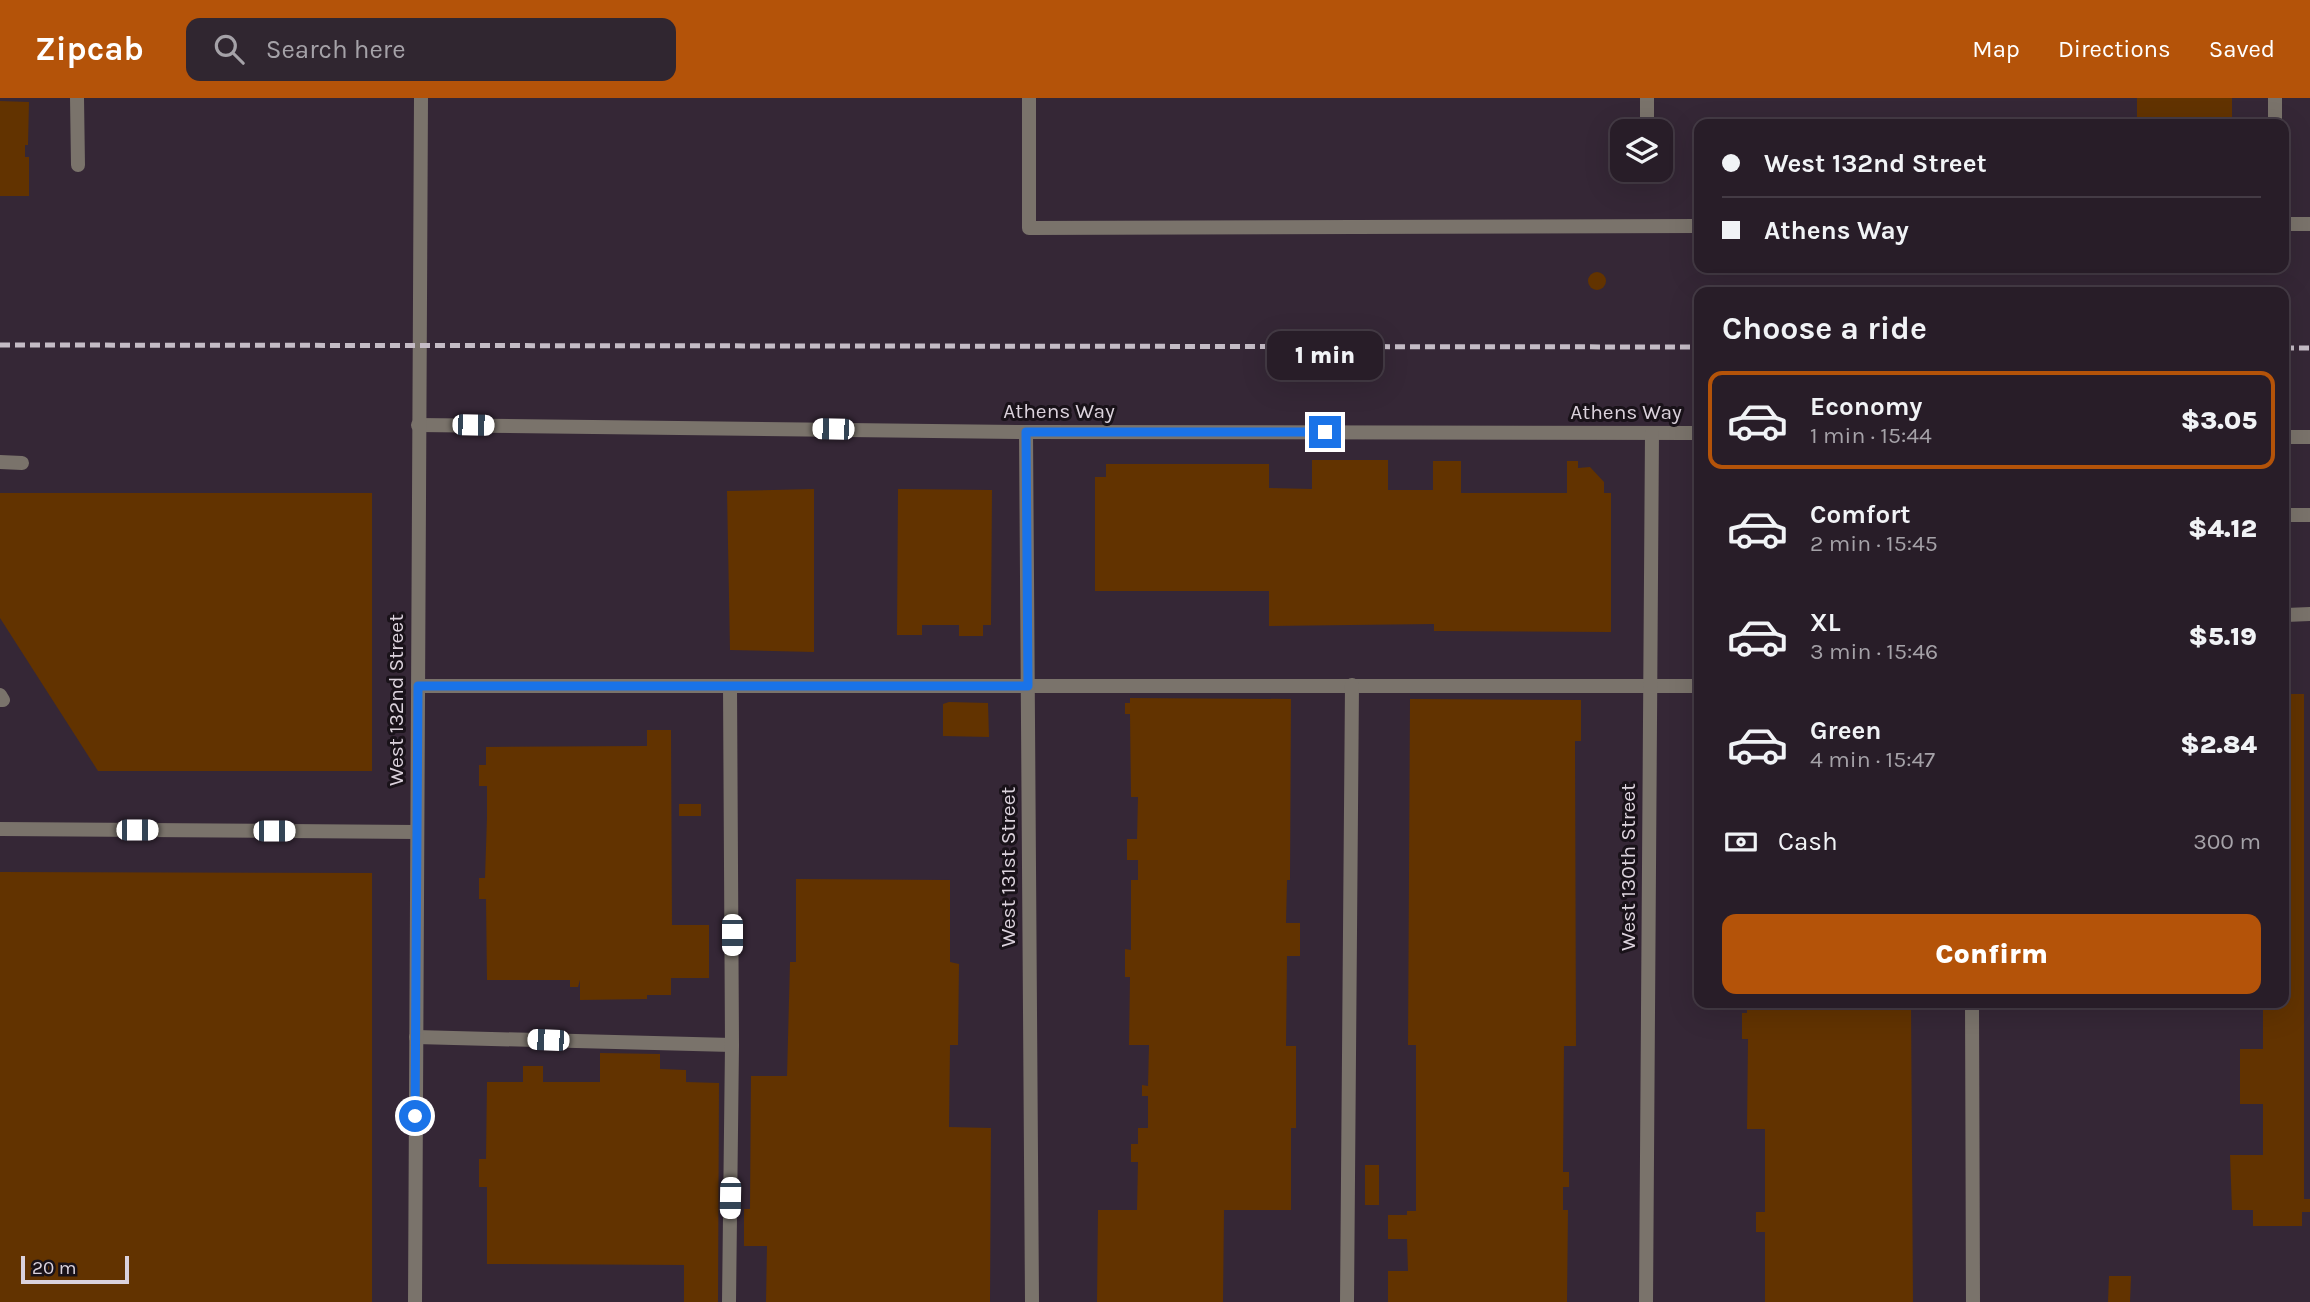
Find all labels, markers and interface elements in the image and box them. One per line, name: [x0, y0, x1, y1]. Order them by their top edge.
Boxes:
search box: [186, 18, 676, 81]
text: Zipcab: [35, 30, 144, 68]
icon: search: [210, 30, 248, 68]
text: Search here: [266, 34, 406, 65]
text: Map: [1972, 35, 2020, 63]
text: Directions: [2058, 35, 2171, 63]
text: Saved: [2209, 35, 2275, 63]
map controls: [1610, 119, 1673, 182]
button: layers: [1610, 119, 1673, 182]
text: West 132nd Street: [1764, 148, 1987, 179]
text: Athens Way: [1764, 215, 1909, 246]
text: Choose a ride: [1722, 310, 1927, 347]
callout: 1 min: [1267, 330, 1383, 380]
text: 1 min: [1295, 342, 1355, 369]
icon: car: [1726, 389, 1789, 452]
text: Economy: [1810, 391, 1922, 422]
street label: Athens Way: [1003, 399, 1115, 423]
street label: Athens Way: [1570, 400, 1682, 424]
text: $3.05: [2181, 405, 2257, 436]
car: [452, 414, 495, 436]
route end: [1309, 416, 1341, 448]
car: [812, 418, 855, 440]
text: 1 min · 15:44: [1810, 422, 1932, 449]
icon: car: [1726, 497, 1789, 560]
text: Comfort: [1810, 499, 1911, 530]
text: $4.12: [2188, 513, 2257, 544]
text: 2 min · 15:45: [1810, 530, 1938, 557]
icon: car: [1726, 605, 1789, 668]
text: XL: [1810, 607, 1841, 638]
street label: West 132nd Street: [384, 614, 408, 786]
text: $5.19: [2189, 621, 2257, 652]
text: 3 min · 15:46: [1810, 638, 1938, 665]
icon: car: [1726, 713, 1789, 776]
text: Green: [1810, 715, 1882, 746]
text: $2.84: [2180, 729, 2257, 760]
text: 4 min · 15:47: [1810, 746, 1935, 773]
street label: West 130th Street: [1616, 783, 1640, 951]
street label: West 131st Street: [996, 787, 1020, 947]
car: [117, 820, 159, 841]
car: [254, 821, 296, 842]
icon: cash: [1722, 823, 1760, 861]
text: Cash: [1778, 826, 1838, 857]
text: 300 m: [2193, 828, 2261, 855]
car: [722, 914, 743, 956]
button: Confirm: [1722, 914, 2261, 994]
car: [527, 1029, 570, 1051]
route start: [399, 1100, 431, 1132]
car: [720, 1177, 741, 1219]
scale bar: [21, 1253, 130, 1285]
text: 20 m: [32, 1257, 77, 1279]

